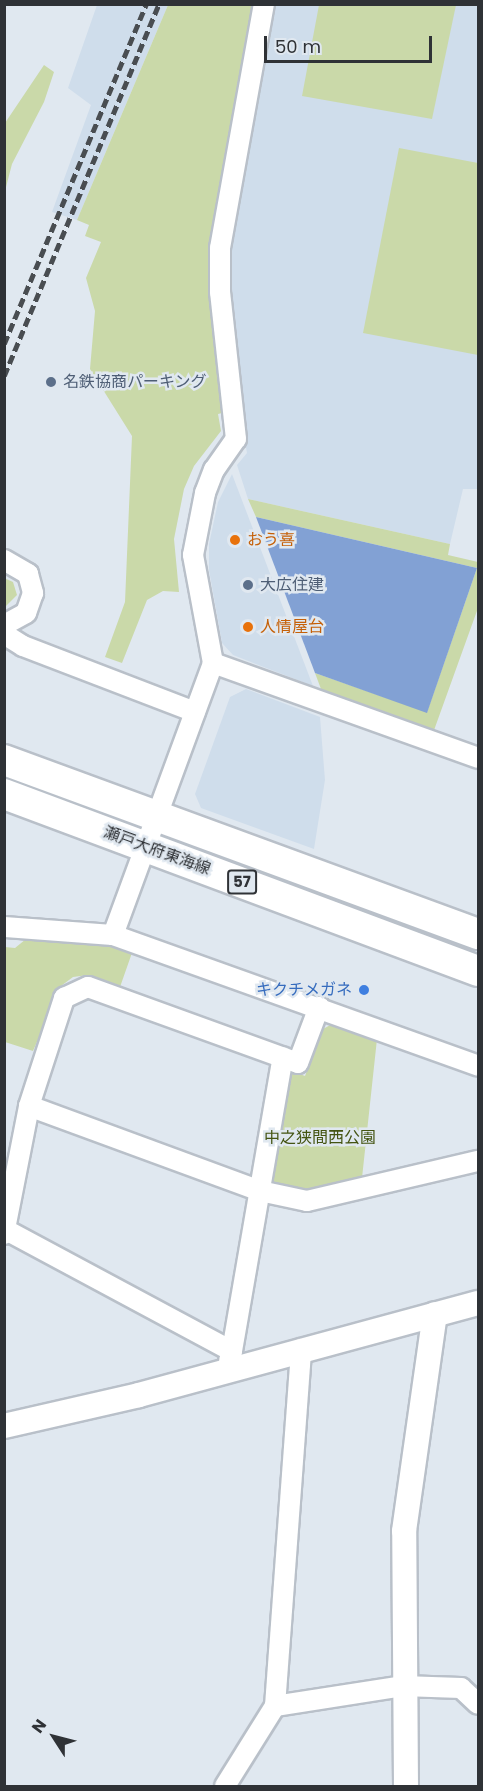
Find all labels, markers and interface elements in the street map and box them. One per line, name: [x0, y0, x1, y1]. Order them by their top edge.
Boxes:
scale bar: [267, 24, 435, 62]
text: 50 m: [275, 34, 321, 59]
place label: 名鉄協商パーキング: [63, 372, 207, 392]
marker: 名鉄協商パーキング: [44, 375, 58, 389]
place label: おう喜: [247, 530, 295, 550]
marker: おう喜: [228, 533, 242, 547]
place label: 大広住建: [260, 575, 324, 595]
marker: 大広住建: [241, 578, 255, 592]
place label: 人情屋台: [260, 617, 324, 637]
marker: 人情屋台: [241, 620, 255, 634]
street label: 瀬戸大府東海線: [101, 823, 213, 879]
road number: 57: [227, 870, 257, 894]
place label: キクチメガネ: [256, 980, 352, 1000]
marker: キクチメガネ: [357, 983, 371, 997]
park label: 中之狭間西公園: [264, 1128, 376, 1148]
north arrow: [24, 1707, 84, 1767]
text: N: [26, 1714, 52, 1738]

